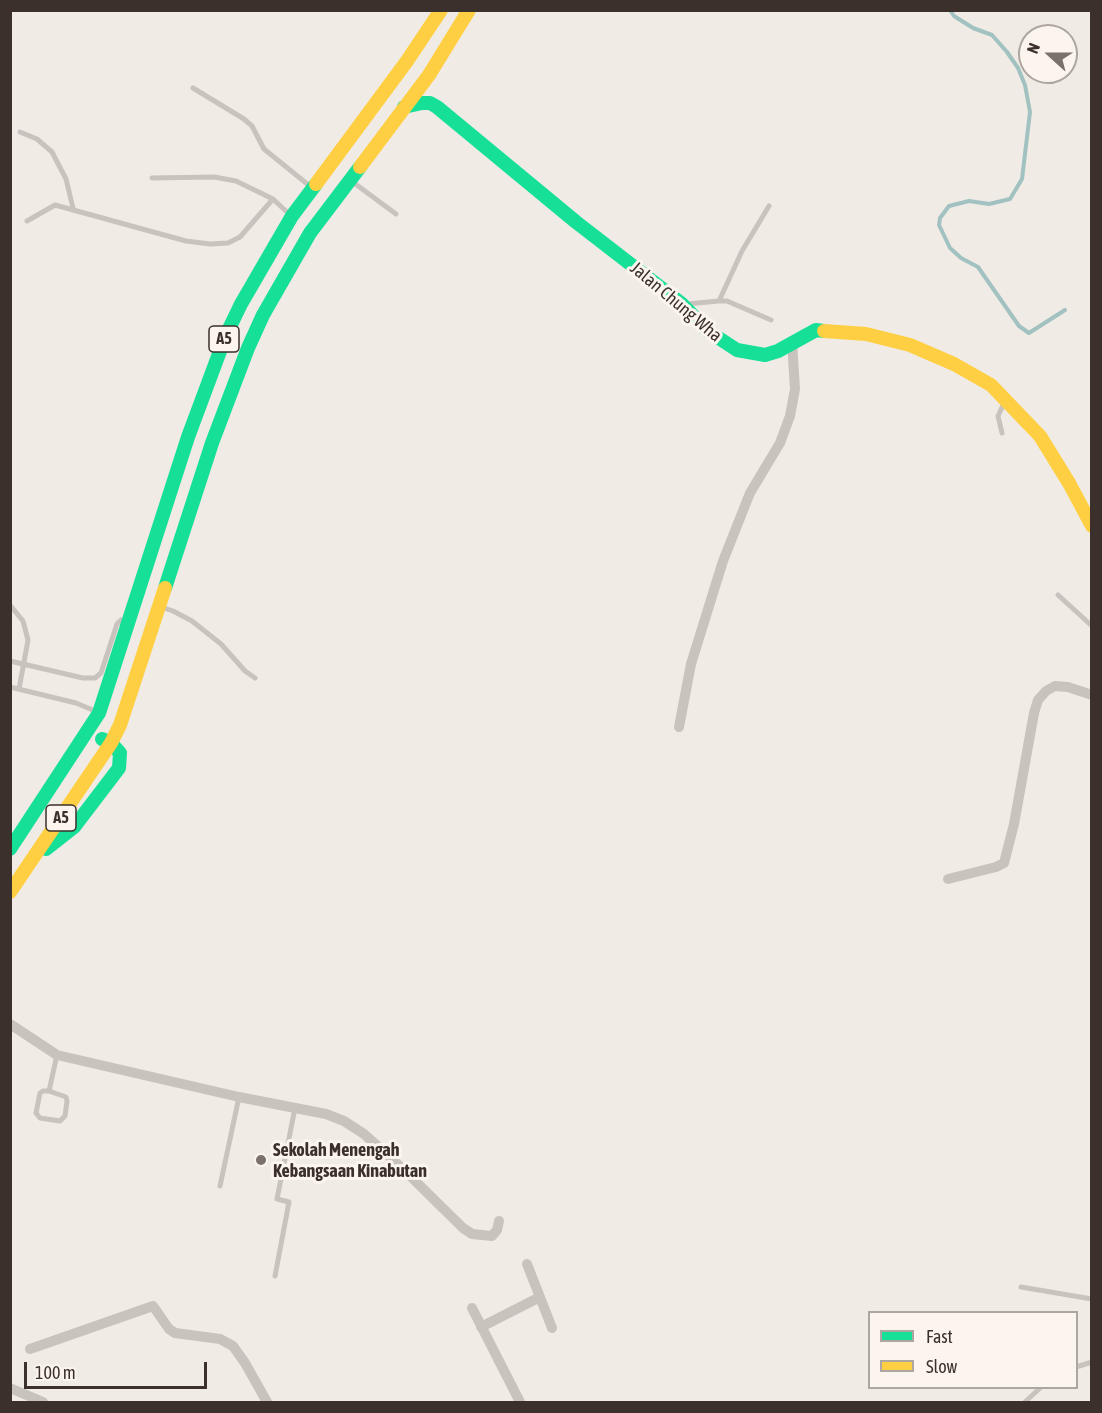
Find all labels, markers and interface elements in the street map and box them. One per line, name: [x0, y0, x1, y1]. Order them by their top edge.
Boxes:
north arrow: [1018, 24, 1078, 84]
text: N: [1023, 41, 1043, 56]
street label: Jalan Chung Wha: [626, 257, 726, 347]
road number: A5: [209, 326, 239, 352]
road number: A5: [46, 805, 76, 831]
place label: Sekolah Menengah Kebangsaan Kinabutan: [273, 1139, 427, 1182]
marker: Sekolah Menengah Kebangsaan Kinabutan: [254, 1153, 268, 1167]
legend: [868, 1311, 1078, 1389]
text: Fast: [926, 1326, 953, 1347]
scale bar: [27, 1350, 210, 1388]
text: Slow: [926, 1356, 957, 1377]
text: 100 m: [35, 1362, 76, 1383]

